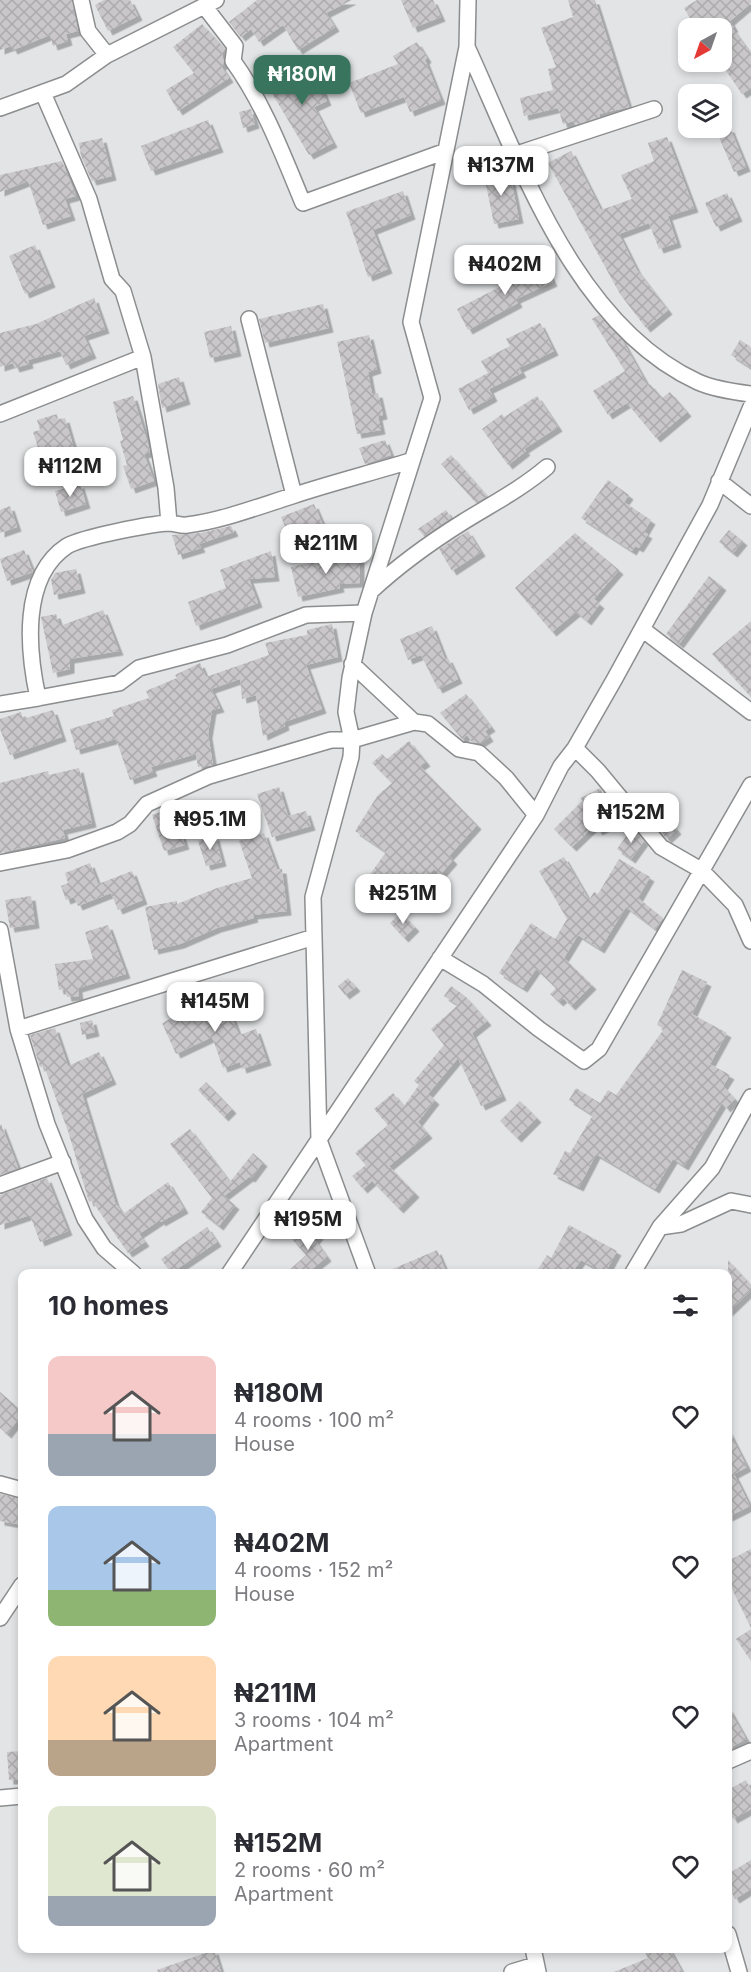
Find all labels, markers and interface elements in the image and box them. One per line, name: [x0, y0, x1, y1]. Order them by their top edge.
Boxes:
north arrow: [678, 18, 732, 72]
map controls: [678, 18, 732, 138]
pin: ₦180M: [260, 55, 344, 106]
text: ₦180M: [268, 62, 336, 86]
button: layers: [678, 84, 732, 138]
pin: ₦137M: [459, 146, 543, 197]
text: ₦137M: [468, 153, 534, 177]
pin: ₦402M: [463, 245, 547, 296]
text: ₦402M: [468, 252, 542, 276]
pin: ₦112M: [28, 447, 112, 498]
text: ₦112M: [38, 454, 102, 478]
pin: ₦211M: [284, 524, 368, 575]
text: ₦211M: [294, 531, 358, 555]
pin: ₦152M: [589, 793, 673, 844]
pin: ₦95.1M: [161, 800, 259, 851]
text: ₦152M: [597, 800, 665, 824]
text: ₦95.1M: [174, 807, 246, 831]
pin: ₦251M: [361, 874, 445, 925]
text: ₦251M: [369, 881, 437, 905]
pin: ₦145M: [173, 982, 257, 1033]
text: ₦145M: [181, 989, 249, 1013]
pin: ₦195M: [266, 1200, 350, 1251]
text: ₦195M: [274, 1207, 342, 1231]
icon: filters: [669, 1289, 702, 1322]
text: 10 homes: [48, 1290, 169, 1321]
text: ₦180M: [234, 1377, 324, 1408]
icon: home: [96, 1380, 168, 1452]
icon: heart: [669, 1400, 702, 1433]
text: 4 rooms · 100 m²: [234, 1408, 394, 1432]
text: House: [234, 1432, 295, 1456]
text: ₦402M: [234, 1527, 329, 1558]
icon: home: [96, 1530, 168, 1602]
icon: heart: [669, 1550, 702, 1583]
text: 4 rooms · 152 m²: [234, 1558, 393, 1582]
text: House: [234, 1582, 295, 1606]
text: ₦211M: [234, 1677, 317, 1708]
icon: home: [96, 1680, 168, 1752]
icon: heart: [669, 1700, 702, 1733]
text: 3 rooms · 104 m²: [234, 1708, 394, 1732]
text: Apartment: [234, 1732, 333, 1756]
text: ₦152M: [234, 1827, 322, 1858]
icon: home: [96, 1830, 168, 1902]
icon: heart: [669, 1850, 702, 1883]
text: 2 rooms · 60 m²: [234, 1858, 385, 1882]
text: Apartment: [234, 1882, 333, 1906]

